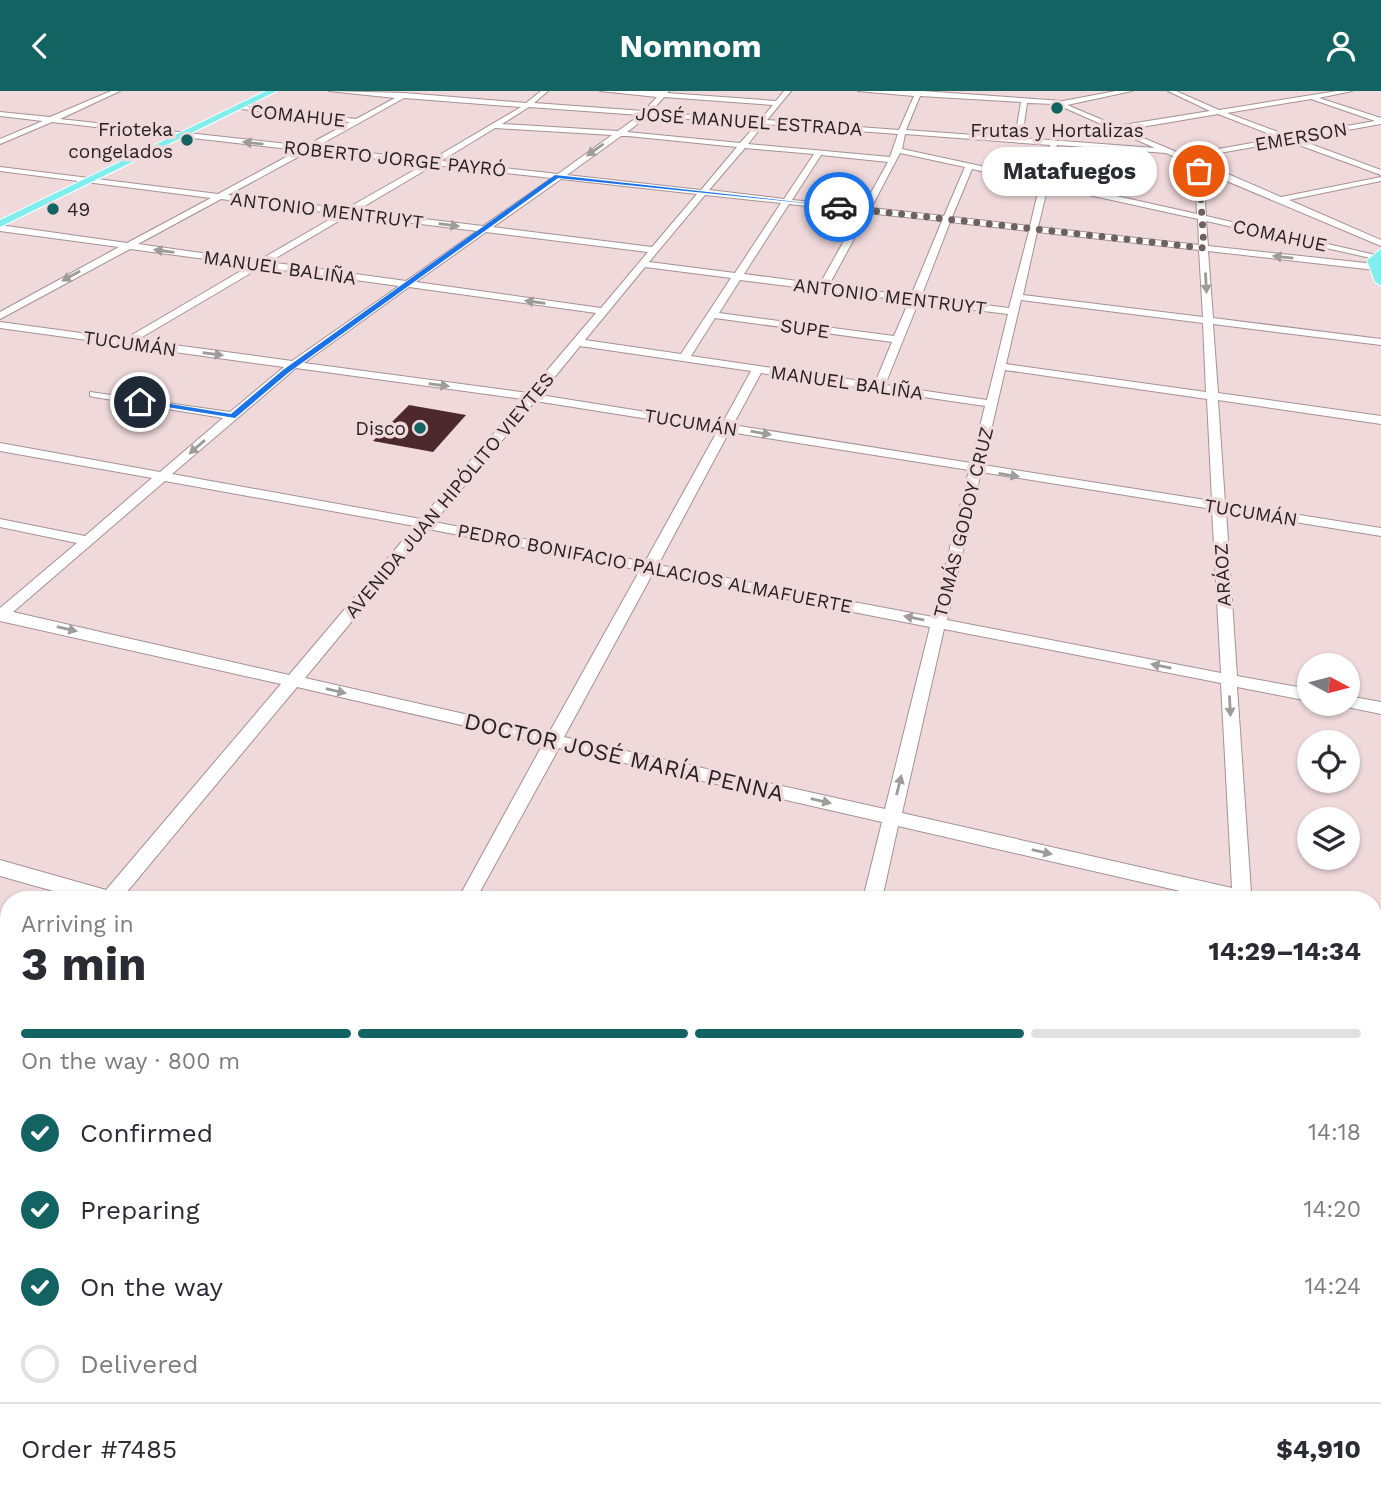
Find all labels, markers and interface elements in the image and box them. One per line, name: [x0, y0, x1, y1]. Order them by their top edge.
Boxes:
icon: back: [21, 27, 59, 65]
text: Nomnom: [619, 27, 762, 65]
icon: person: [1322, 27, 1360, 65]
street label: COMAHUE: [249, 99, 347, 132]
marker: Frutas y Hortalizas: [1049, 100, 1065, 116]
street label: JOSÉ MANUEL ESTRADA: [635, 102, 864, 141]
street label: EMERSON: [1253, 117, 1349, 156]
place label: Frioteka congelados: [68, 118, 173, 163]
place label: Frutas y Hortalizas: [970, 119, 1144, 142]
marker: Frioteka congelados: [179, 132, 195, 148]
street label: ROBERTO JORGE PAYRÓ: [282, 135, 507, 182]
one-way arrow: [242, 137, 264, 148]
pin: [1169, 141, 1229, 201]
one-way arrow: [586, 143, 604, 157]
callout: Matafuegos: [982, 147, 1157, 195]
icon: bag: [1180, 152, 1218, 190]
text: Matafuegos: [1003, 158, 1136, 185]
courier: [804, 172, 874, 242]
street label: ANTONIO MENTRUYT: [229, 187, 425, 234]
icon: car: [820, 188, 858, 226]
place label: 49: [67, 198, 90, 221]
marker: 49: [45, 201, 61, 217]
street label: COMAHUE: [1231, 214, 1329, 257]
one-way arrow: [438, 220, 460, 231]
one-way arrow: [153, 245, 175, 256]
street label: MANUEL BALIÑA: [202, 245, 358, 290]
one-way arrow: [1272, 251, 1294, 262]
one-way arrow: [62, 270, 81, 282]
street label: ANTONIO MENTRUYT: [792, 273, 988, 320]
one-way arrow: [1200, 273, 1211, 295]
one-way arrow: [524, 296, 546, 307]
street label: SUPE: [779, 314, 831, 343]
street label: TUCUMÁN: [82, 326, 178, 361]
one-way arrow: [202, 349, 224, 360]
street label: MANUEL BALIÑA: [769, 360, 925, 405]
street label: AVENIDA JUAN HIPÓLITO VIEYTES: [340, 368, 559, 623]
pin: [110, 372, 170, 432]
one-way arrow: [428, 379, 450, 390]
icon: home: [121, 383, 159, 421]
street label: TUCUMÁN: [643, 404, 739, 441]
place label: Disco: [355, 417, 406, 440]
marker: Disco: [412, 420, 428, 436]
street label: TOMÁS GODOY CRUZ: [929, 424, 998, 620]
one-way arrow: [750, 428, 772, 439]
one-way arrow: [188, 439, 206, 455]
one-way arrow: [998, 469, 1020, 480]
street label: TUCUMÁN: [1203, 494, 1299, 531]
street label: PEDRO BONIFACIO PALACIOS ALMAFUERTE: [456, 519, 854, 618]
street label: ARÁOZ: [1209, 543, 1236, 607]
one-way arrow: [903, 613, 925, 624]
one-way arrow: [56, 624, 78, 635]
north arrow: [1297, 653, 1360, 716]
map controls: [1297, 653, 1360, 870]
one-way arrow: [1150, 661, 1172, 672]
one-way arrow: [325, 686, 347, 697]
one-way arrow: [1225, 695, 1236, 717]
street label: DOCTOR JOSÉ MARÍA PENNA: [462, 708, 786, 807]
button: locate: [1297, 730, 1360, 793]
one-way arrow: [894, 774, 905, 796]
one-way arrow: [810, 796, 832, 807]
button: layers: [1297, 807, 1360, 870]
one-way arrow: [1031, 847, 1053, 858]
text: Arriving in: [21, 911, 134, 938]
text: 14:29–14:34: [1209, 936, 1361, 966]
text: 3 min: [21, 937, 147, 991]
text: On the way · 800 m: [21, 1048, 240, 1075]
icon: check: [21, 1114, 59, 1152]
text: Confirmed: [80, 1118, 213, 1148]
text: 14:18: [1308, 1119, 1361, 1146]
icon: check: [21, 1191, 59, 1229]
text: Preparing: [80, 1195, 200, 1225]
text: 14:20: [1303, 1196, 1361, 1223]
icon: check: [21, 1268, 59, 1306]
text: On the way: [80, 1272, 223, 1302]
text: 14:24: [1304, 1273, 1361, 1300]
text: Delivered: [80, 1349, 199, 1379]
text: Order #7485: [21, 1434, 177, 1464]
text: $4,910: [1276, 1434, 1361, 1464]

